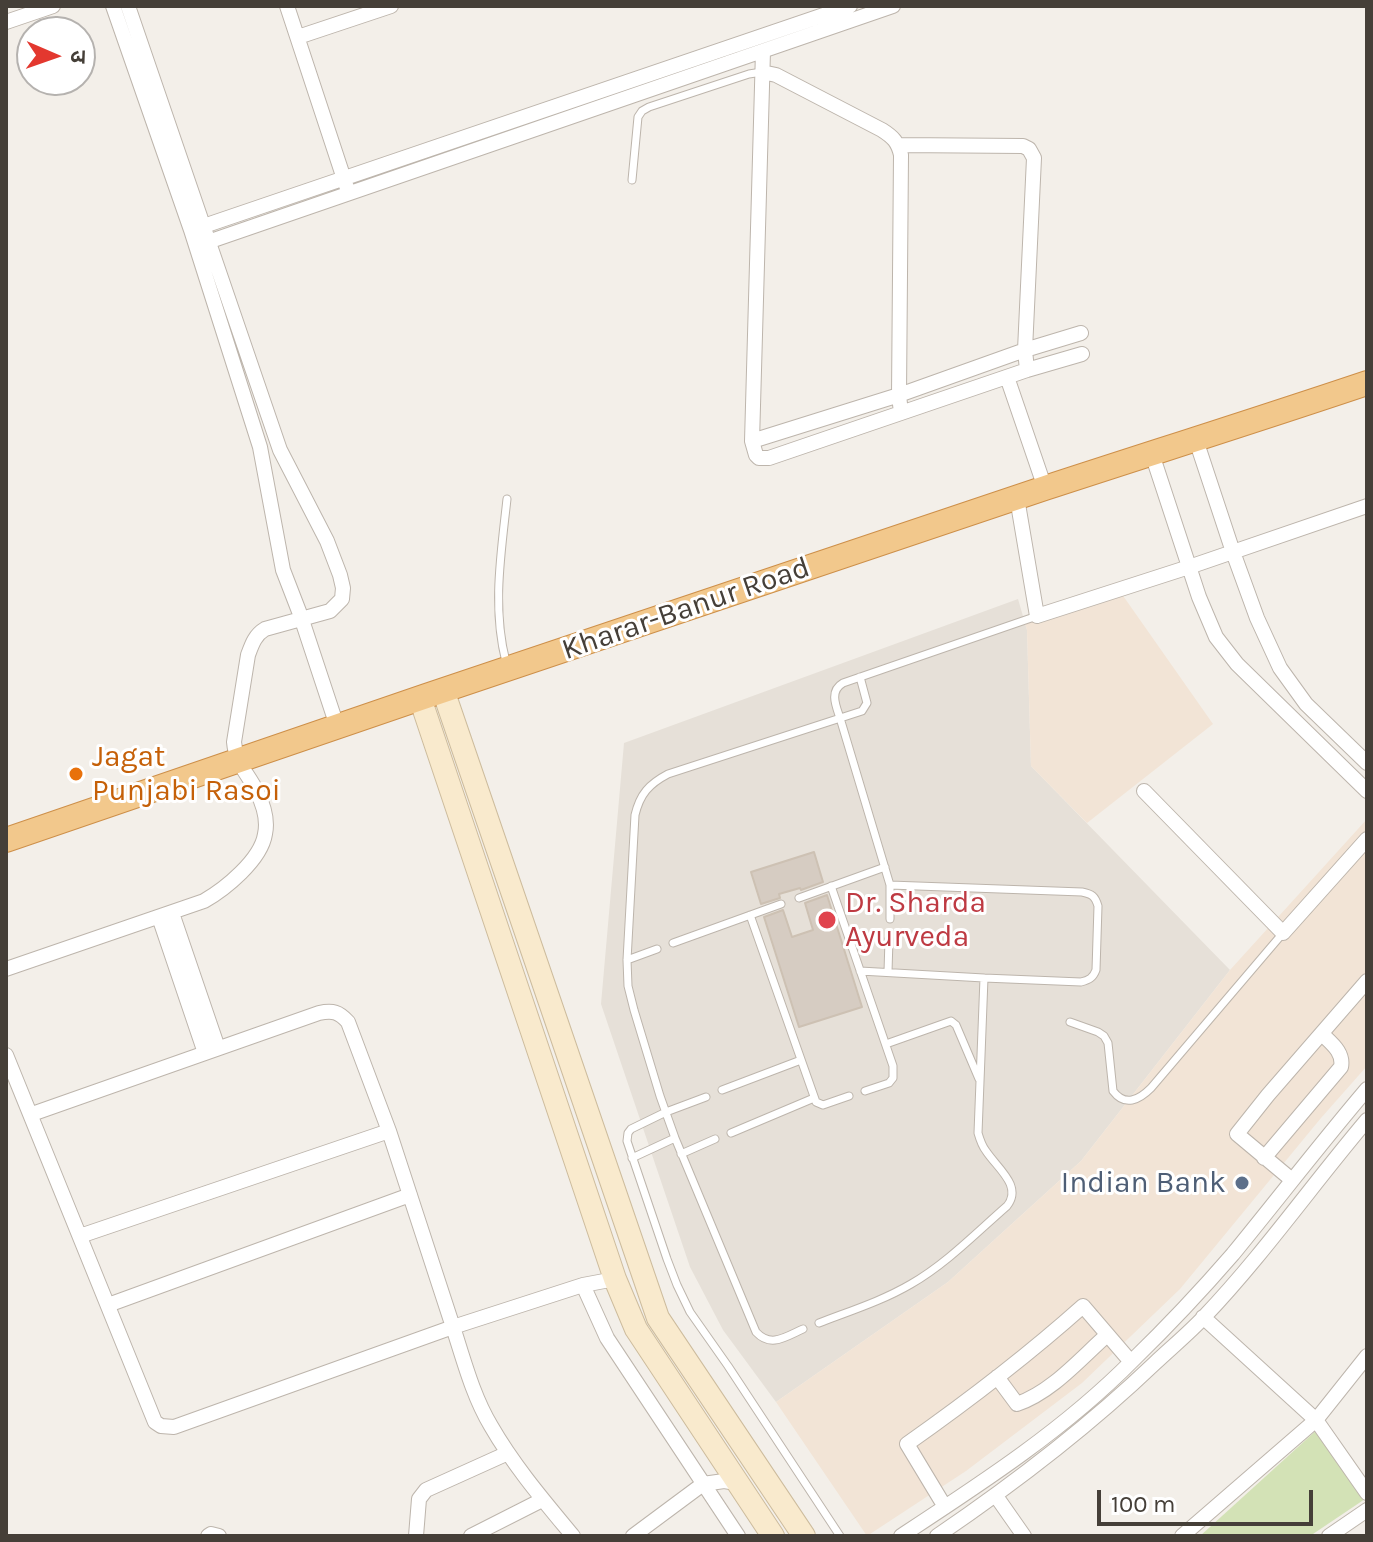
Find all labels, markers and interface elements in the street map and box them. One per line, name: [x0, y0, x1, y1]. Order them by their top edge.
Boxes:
north arrow: [16, 16, 96, 96]
text: उ: [65, 50, 91, 64]
street label: Kharar-Banur Road: [557, 550, 815, 668]
place label: Jagat Punjabi Rasoi: [92, 739, 281, 810]
marker: Jagat Punjabi Rasoi: [67, 765, 85, 783]
place label: Dr. Sharda Ayurveda: [845, 885, 986, 956]
marker: Dr. Sharda Ayurveda: [816, 909, 838, 931]
place label: Indian Bank: [1061, 1165, 1226, 1201]
marker: Indian Bank: [1233, 1174, 1251, 1192]
scale bar: [1101, 1474, 1317, 1524]
text: 100 m: [1111, 1490, 1176, 1518]

